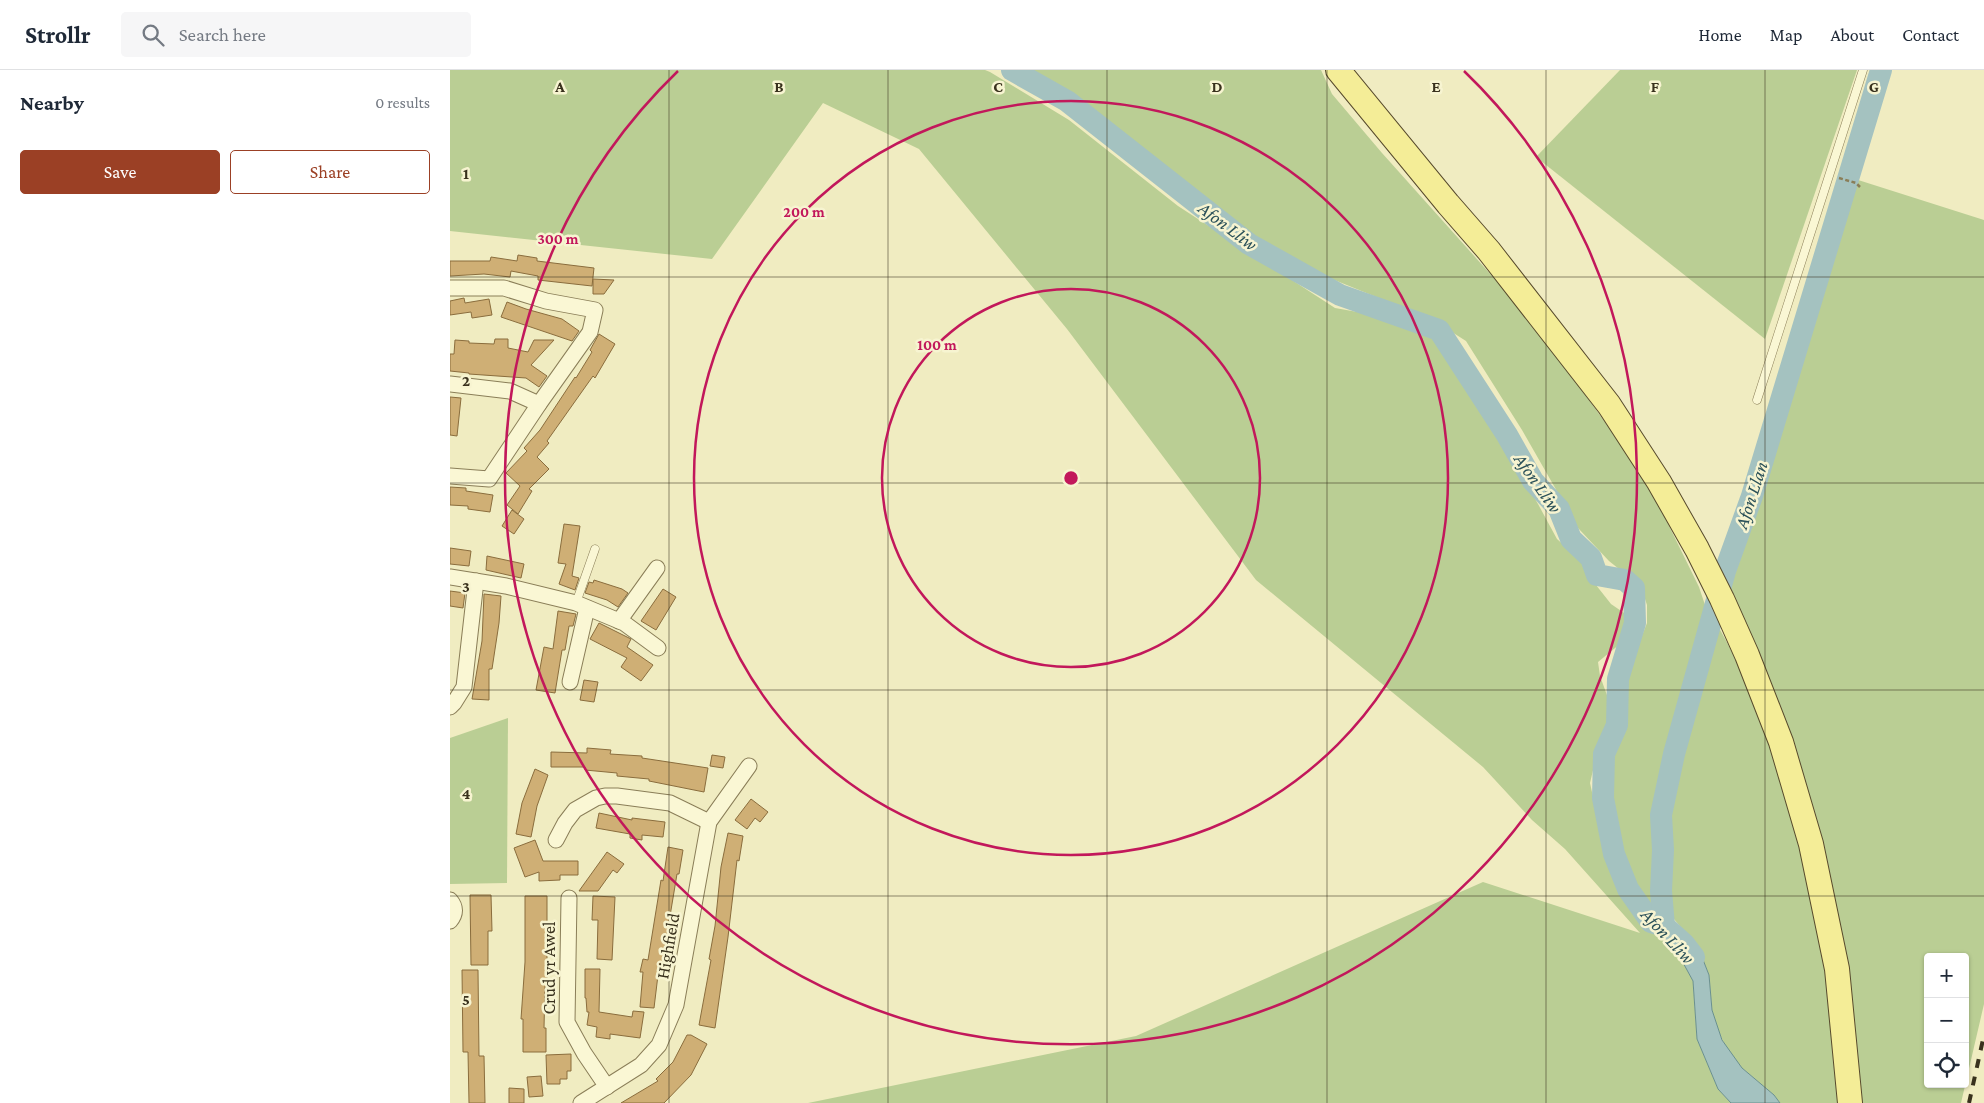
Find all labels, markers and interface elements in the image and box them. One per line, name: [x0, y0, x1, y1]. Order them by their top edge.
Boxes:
search box: [121, 12, 471, 57]
text: Strollr: [25, 21, 91, 48]
icon: search: [139, 21, 167, 49]
text: Search here: [179, 24, 266, 45]
text: Home: [1699, 25, 1742, 45]
text: Map: [1770, 25, 1802, 45]
text: About: [1830, 25, 1874, 45]
text: Contact: [1902, 25, 1959, 45]
text: A: [554, 78, 565, 95]
text: B: [774, 78, 784, 95]
text: C: [993, 78, 1003, 95]
text: D: [1211, 78, 1223, 95]
text: E: [1431, 78, 1441, 95]
text: F: [1651, 78, 1660, 95]
text: G: [1869, 78, 1879, 95]
text: Nearby: [20, 91, 84, 115]
text: 0 results: [375, 94, 430, 111]
button: Save: [20, 150, 220, 194]
button: Share: [230, 150, 430, 194]
text: 1: [463, 165, 469, 182]
water label: Afon Lliw: [1194, 197, 1261, 255]
text: 200 m: [783, 204, 825, 220]
text: 300 m: [537, 231, 579, 247]
text: 100 m: [917, 337, 957, 353]
text: 2: [462, 372, 470, 389]
water label: Afon Lliw: [1509, 448, 1566, 517]
water label: Afon Llan: [1730, 459, 1772, 532]
centre of rings: [1062, 469, 1080, 487]
text: 3: [462, 578, 470, 595]
text: 4: [462, 785, 471, 802]
water label: Afon Lliw: [1636, 903, 1699, 968]
street label: Highfield: [652, 911, 684, 981]
street label: Crud yr Awel: [539, 921, 559, 1015]
map controls: [1924, 953, 1969, 1088]
button: +: [1924, 953, 1969, 998]
text: 5: [462, 991, 470, 1008]
button: −: [1924, 998, 1969, 1043]
button: locate: [1924, 1043, 1969, 1088]

